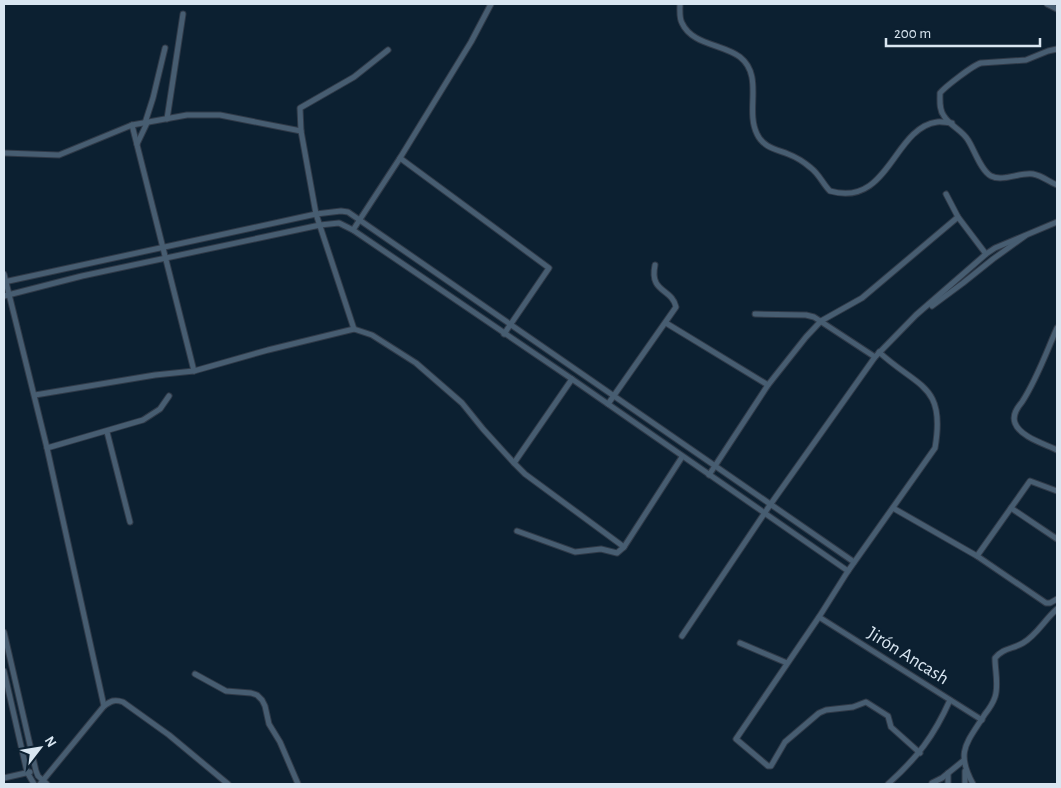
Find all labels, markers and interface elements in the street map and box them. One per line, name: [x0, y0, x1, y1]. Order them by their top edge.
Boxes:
scale bar: [886, 15, 1040, 47]
text: 200 m: [894, 26, 931, 41]
street label: Jirón Ancash: [864, 624, 952, 688]
north arrow: [15, 723, 65, 773]
text: N: [42, 734, 59, 750]

